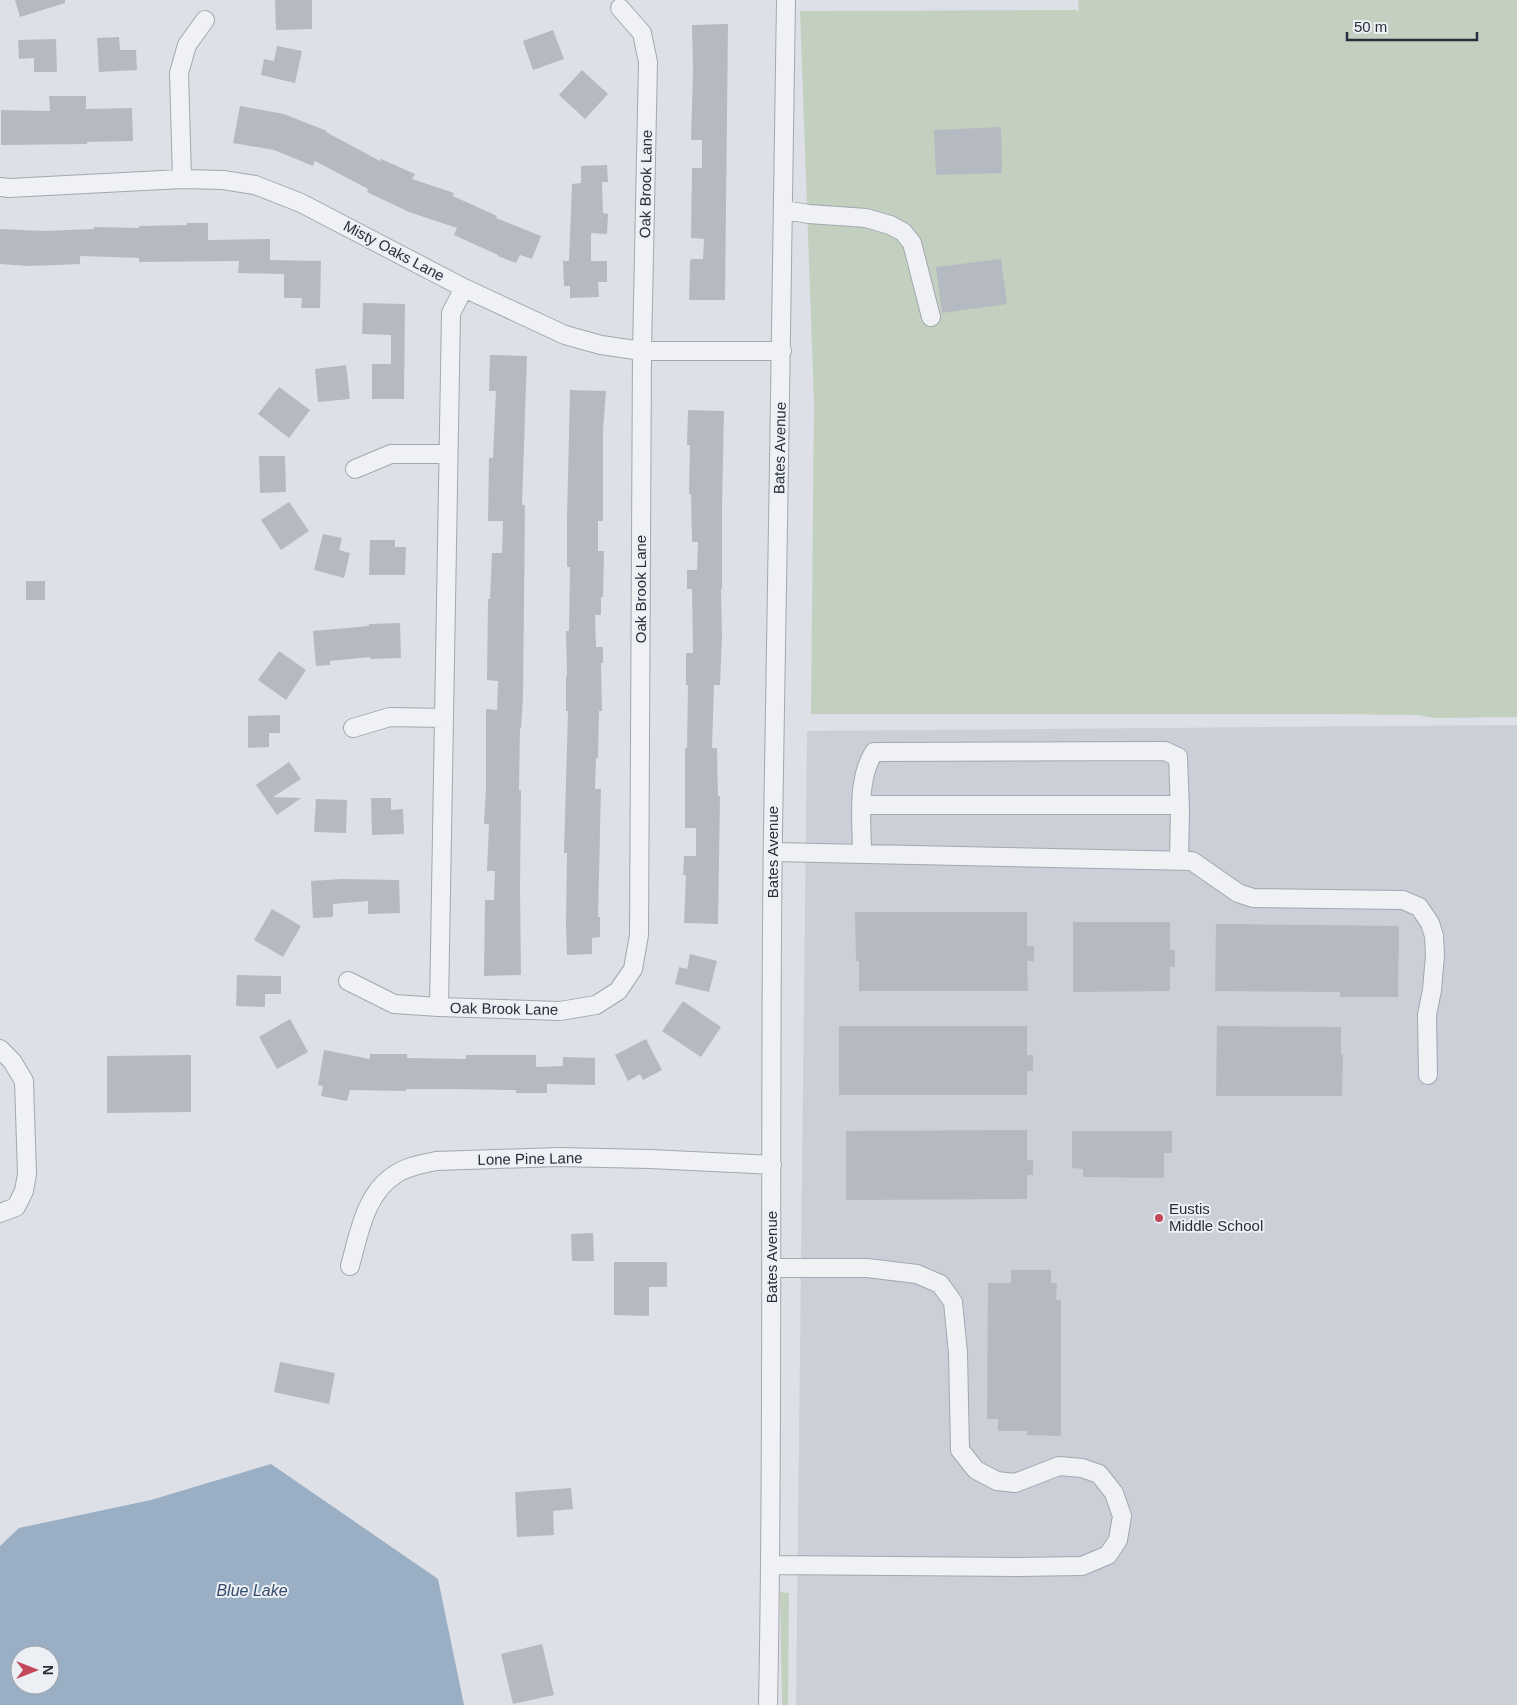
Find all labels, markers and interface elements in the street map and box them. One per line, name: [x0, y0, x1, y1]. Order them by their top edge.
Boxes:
scale bar: [1347, 10, 1477, 42]
text: 50 m: [1354, 18, 1387, 35]
street label: Oak Brook Lane: [636, 130, 655, 238]
street label: Misty Oaks Lane: [341, 217, 448, 284]
street label: Bates Avenue: [770, 402, 789, 494]
street label: Oak Brook Lane: [632, 535, 649, 643]
street label: Bates Avenue: [764, 806, 781, 898]
street label: Oak Brook Lane: [450, 999, 558, 1018]
street label: Lone Pine Lane: [477, 1149, 583, 1168]
place label: Eustis Middle School: [1169, 1200, 1263, 1234]
street label: Bates Avenue: [763, 1211, 780, 1303]
marker: Eustis Middle School: [1153, 1212, 1165, 1224]
water label: Blue Lake: [216, 1582, 288, 1599]
north arrow: [10, 1645, 60, 1695]
text: N: [40, 1665, 56, 1675]

